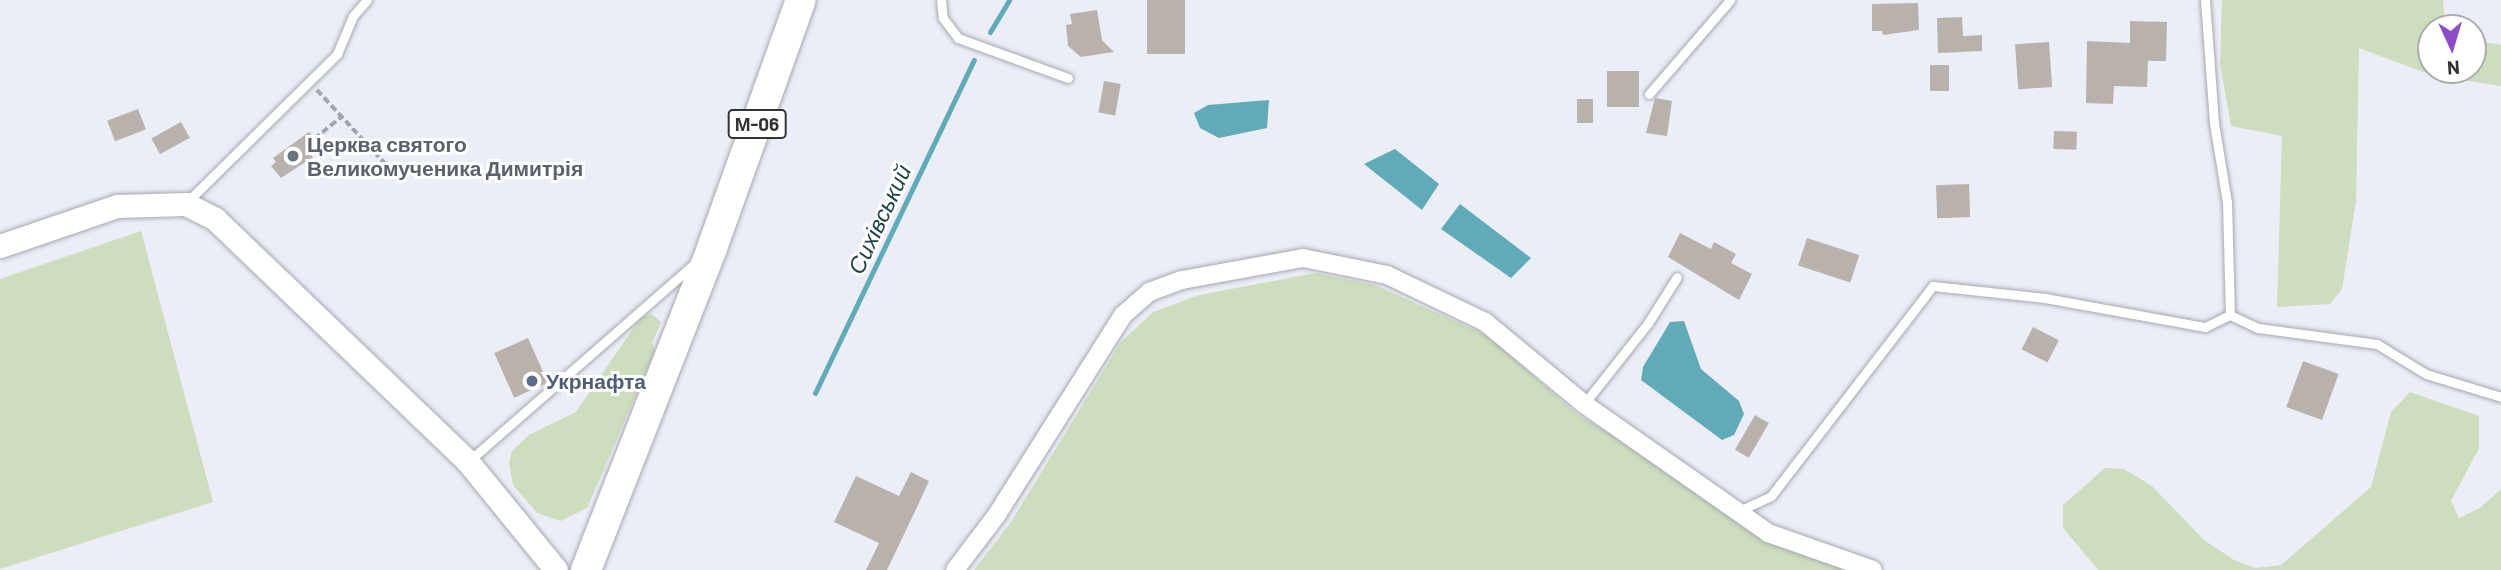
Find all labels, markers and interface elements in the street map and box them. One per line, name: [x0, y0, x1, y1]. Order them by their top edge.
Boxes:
north arrow: [2417, 14, 2487, 84]
text: N: [2446, 57, 2460, 80]
road number: М-06: [727, 108, 787, 140]
place label: Церква святого Великомученика Димитрія: [307, 131, 583, 181]
marker: Церква святого Великомученика Димитрія: [285, 148, 301, 164]
water label: Сихівський: [842, 160, 916, 278]
place label: Укрнафта: [546, 368, 646, 394]
marker: Укрнафта: [524, 373, 540, 389]

